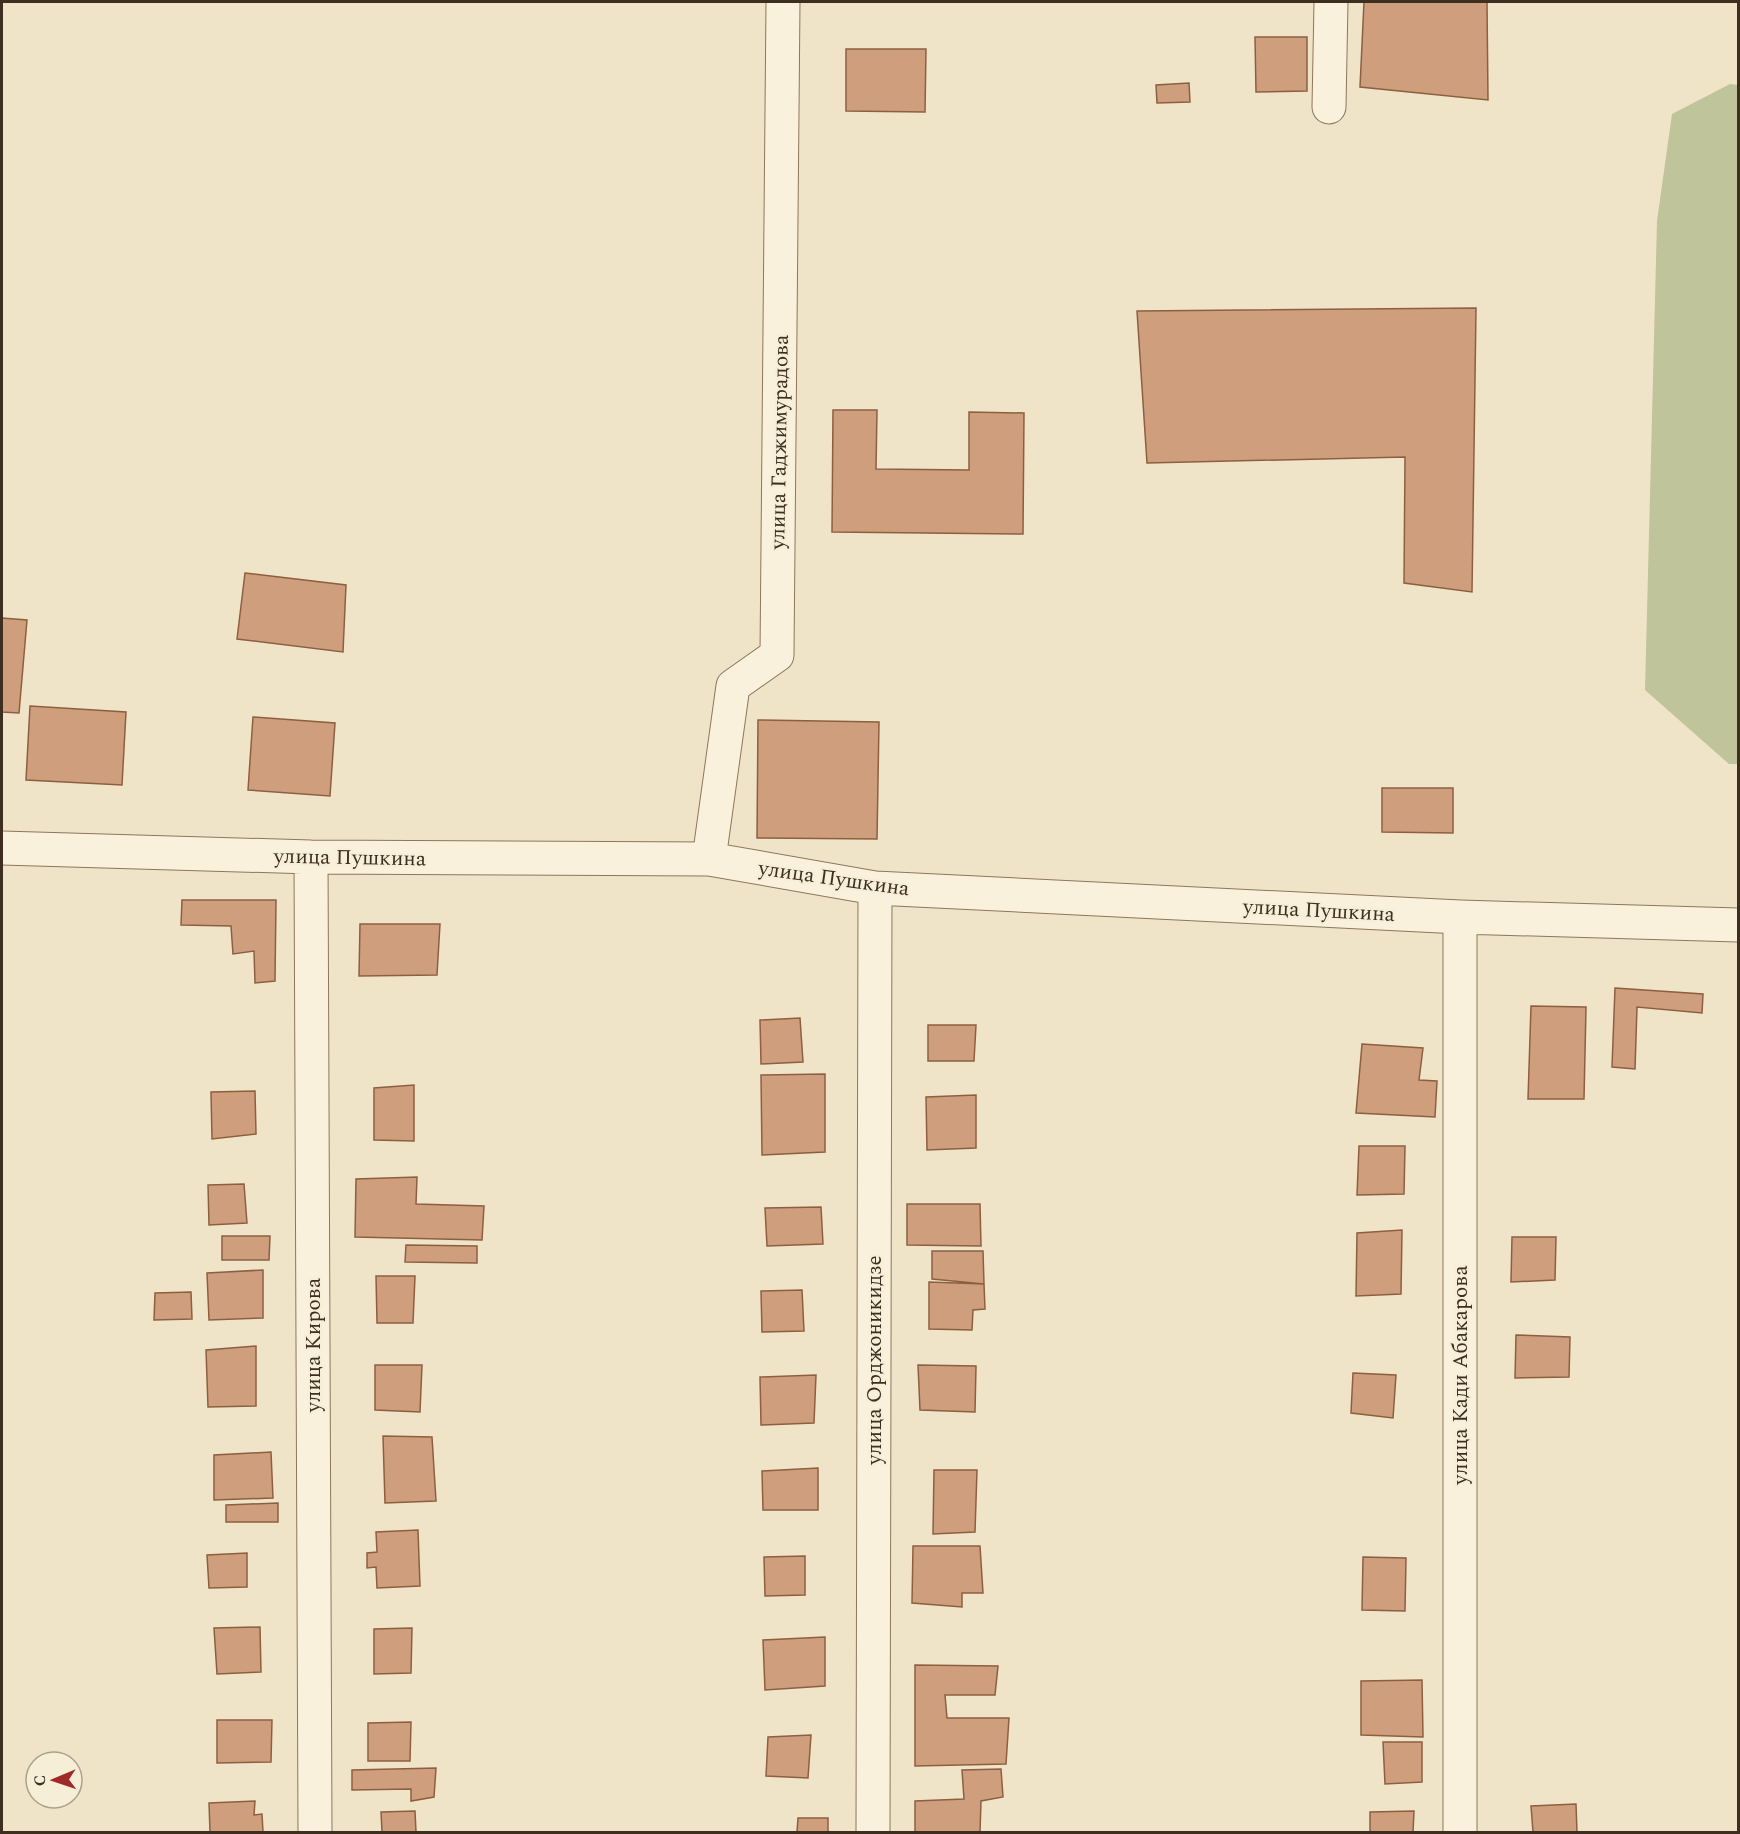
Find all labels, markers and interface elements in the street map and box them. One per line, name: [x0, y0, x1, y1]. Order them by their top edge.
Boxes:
street label: улица Гаджимурадова: [762, 334, 798, 551]
street label: улица Пушкина: [273, 841, 427, 875]
street label: улица Пушкина: [755, 852, 912, 906]
street label: улица Пушкина: [1241, 891, 1397, 931]
street label: улица Орджоникидзе: [859, 1255, 891, 1466]
street label: улица Кади Абакарова: [1445, 1265, 1477, 1486]
street label: улица Кирова: [298, 1277, 330, 1413]
north arrow: [24, 1750, 84, 1810]
text: С: [28, 1774, 52, 1787]

